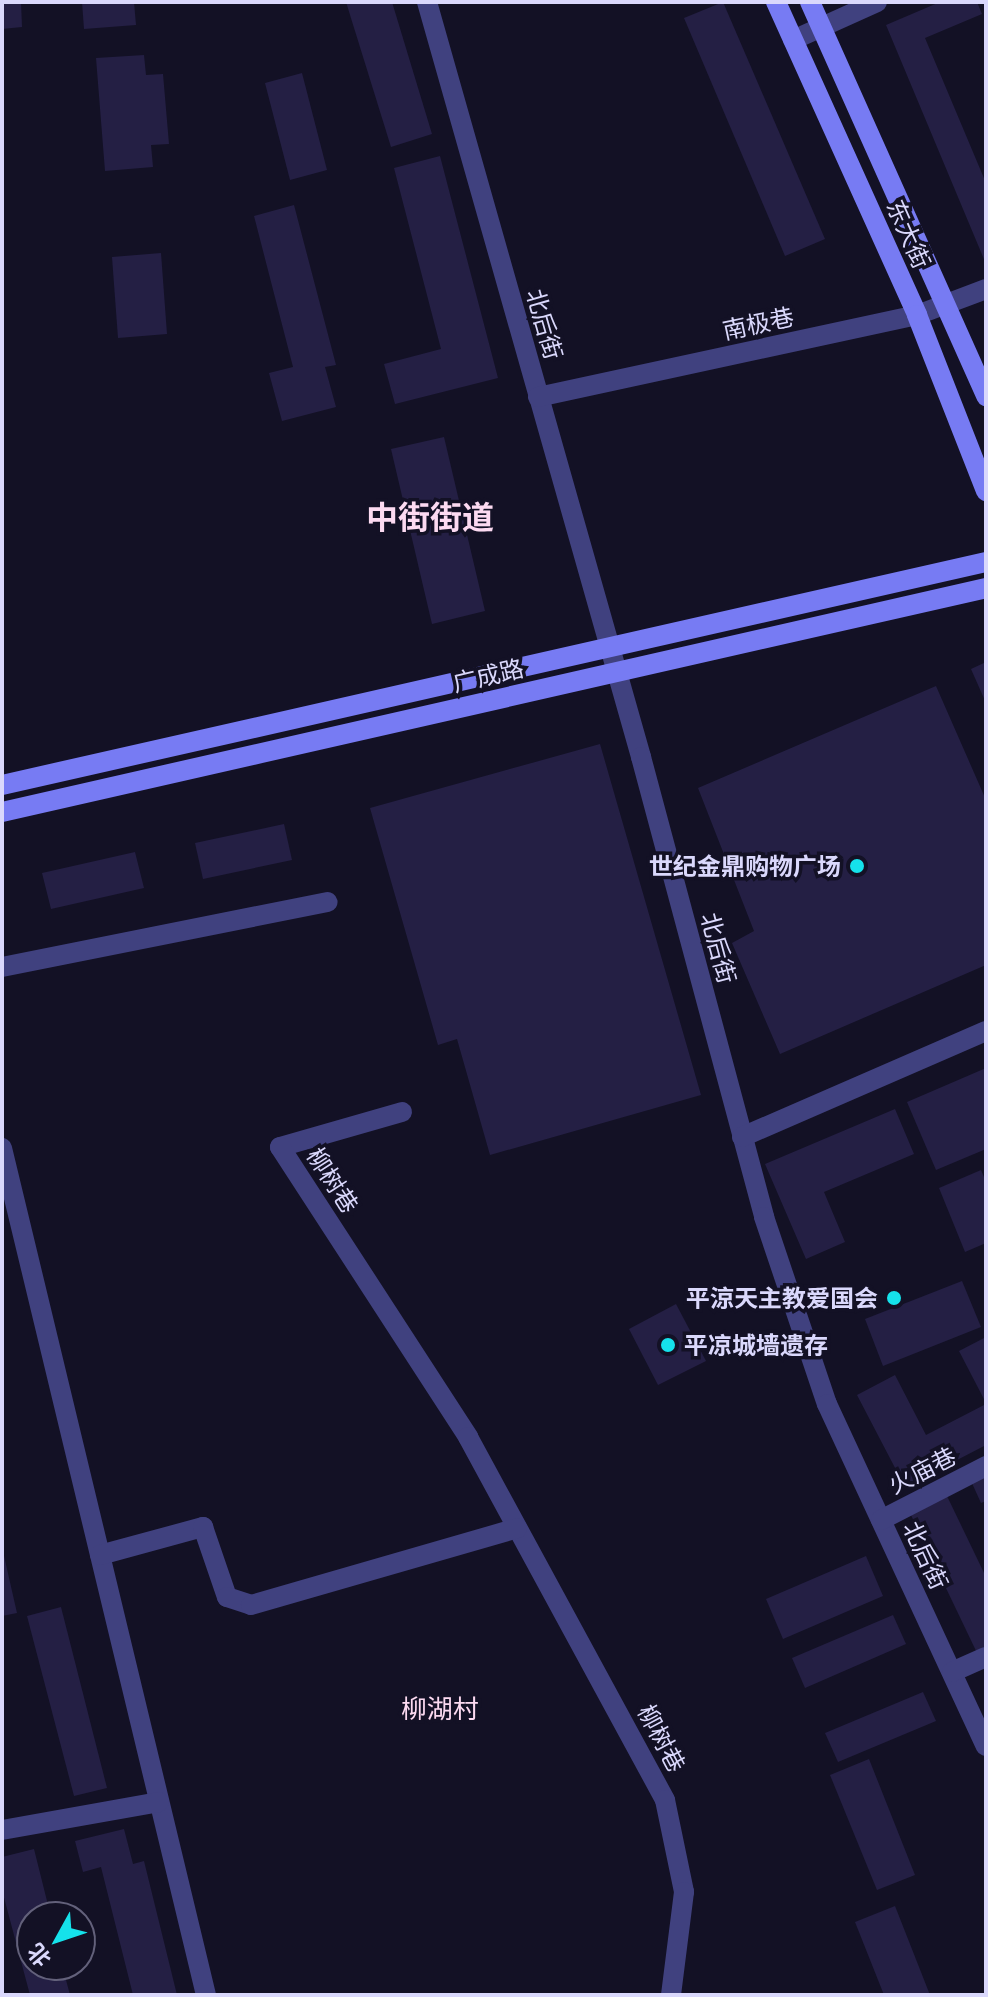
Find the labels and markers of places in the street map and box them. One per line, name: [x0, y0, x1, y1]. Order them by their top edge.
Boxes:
place label: 世纪金鼎购物广场: [649, 852, 841, 880]
marker: 世纪金鼎购物广场: [848, 857, 866, 875]
place label: 平涼天主教爱国会: [686, 1284, 878, 1312]
marker: 平涼天主教爱国会: [885, 1289, 903, 1307]
place label: 平凉城墙遗存: [684, 1331, 828, 1359]
marker: 平凉城墙遗存: [659, 1336, 677, 1354]

